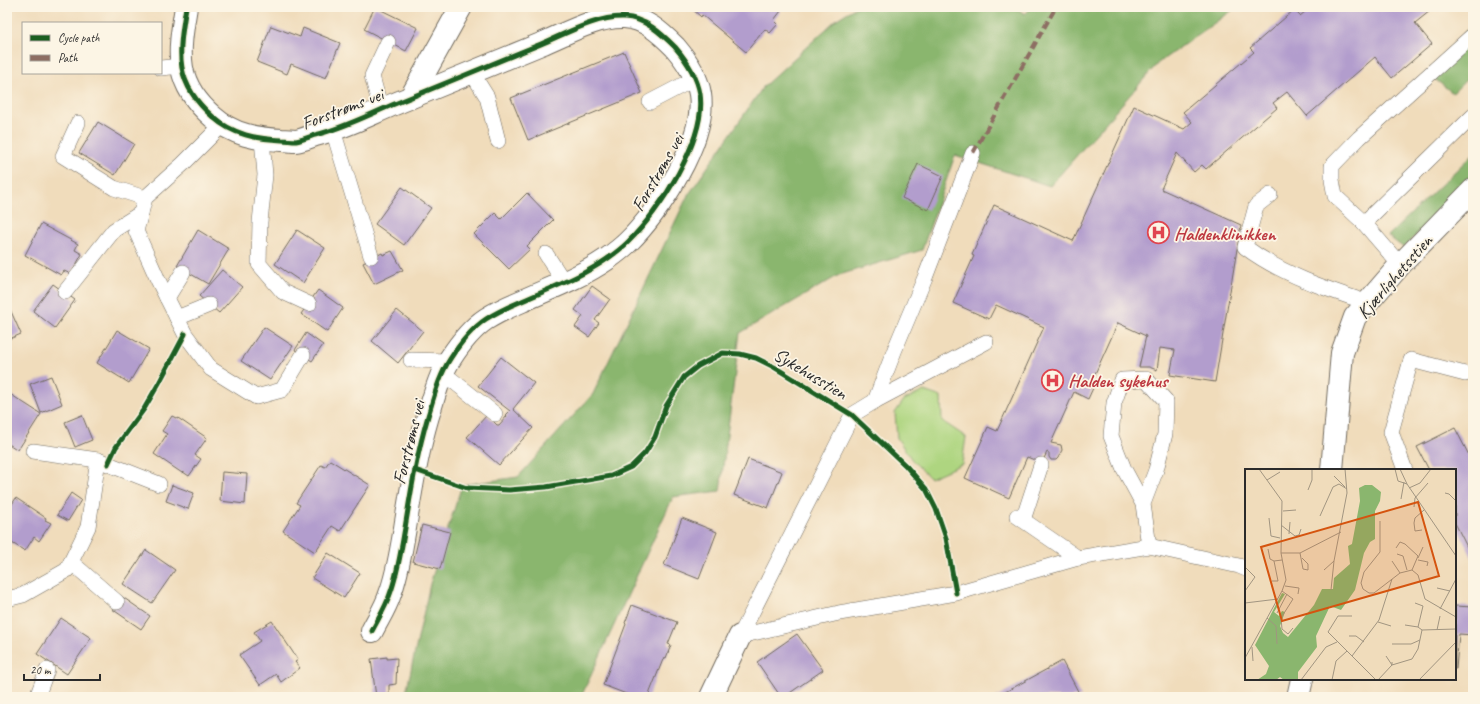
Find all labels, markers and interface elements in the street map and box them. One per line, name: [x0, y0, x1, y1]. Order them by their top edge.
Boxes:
legend: [22, 22, 162, 74]
text: Cycle path: [58, 30, 100, 46]
text: Path: [58, 50, 78, 66]
street label: Forstrøms vei: [298, 81, 389, 136]
street label: Forstrøms vei: [626, 127, 691, 216]
hospital icon: Haldenklinikken: [1145, 220, 1171, 246]
place label: Haldenklinikken: [1174, 222, 1277, 246]
street label: Kjærlighetsstien: [1352, 228, 1439, 324]
street label: Sykehusstien: [769, 343, 852, 405]
hospital icon: Halden sykehus: [1040, 367, 1066, 393]
place label: Halden sykehus: [1068, 369, 1170, 393]
street label: Forstrøms vei: [387, 395, 432, 487]
inset map: [1245, 469, 1456, 680]
scale bar: [24, 656, 100, 682]
text: 20 m: [30, 662, 52, 678]

